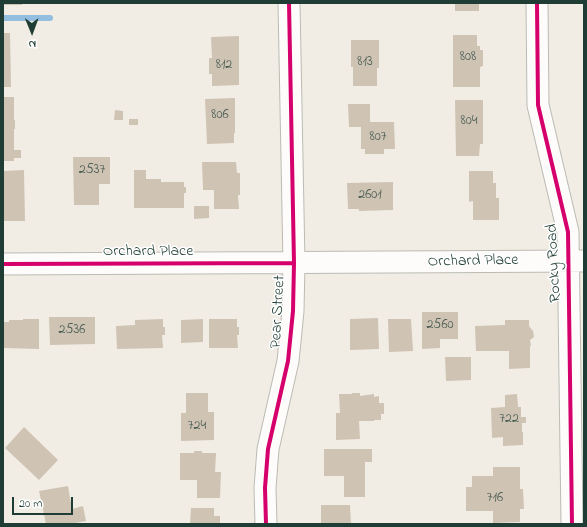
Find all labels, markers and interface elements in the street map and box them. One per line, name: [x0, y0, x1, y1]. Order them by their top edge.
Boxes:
north arrow: [12, 12, 52, 52]
text: N: [28, 36, 36, 52]
house number: 808: [460, 50, 476, 66]
house number: 813: [357, 55, 373, 71]
house number: 812: [216, 58, 232, 74]
house number: 806: [211, 108, 229, 124]
house number: 804: [460, 114, 478, 130]
house number: 807: [369, 130, 387, 146]
house number: 2537: [79, 163, 105, 179]
house number: 2601: [358, 188, 382, 204]
street label: Rocky Road: [543, 223, 567, 303]
street label: Orchard Place: [103, 242, 193, 262]
street label: Orchard Place: [428, 252, 518, 272]
street label: Pear Street: [267, 275, 291, 349]
house number: 2560: [426, 318, 454, 334]
house number: 2536: [59, 323, 85, 339]
house number: 722: [499, 412, 519, 428]
house number: 724: [188, 419, 206, 435]
scale bar: [14, 489, 75, 515]
house number: 716: [487, 491, 503, 507]
text: 20 m: [19, 495, 42, 513]

